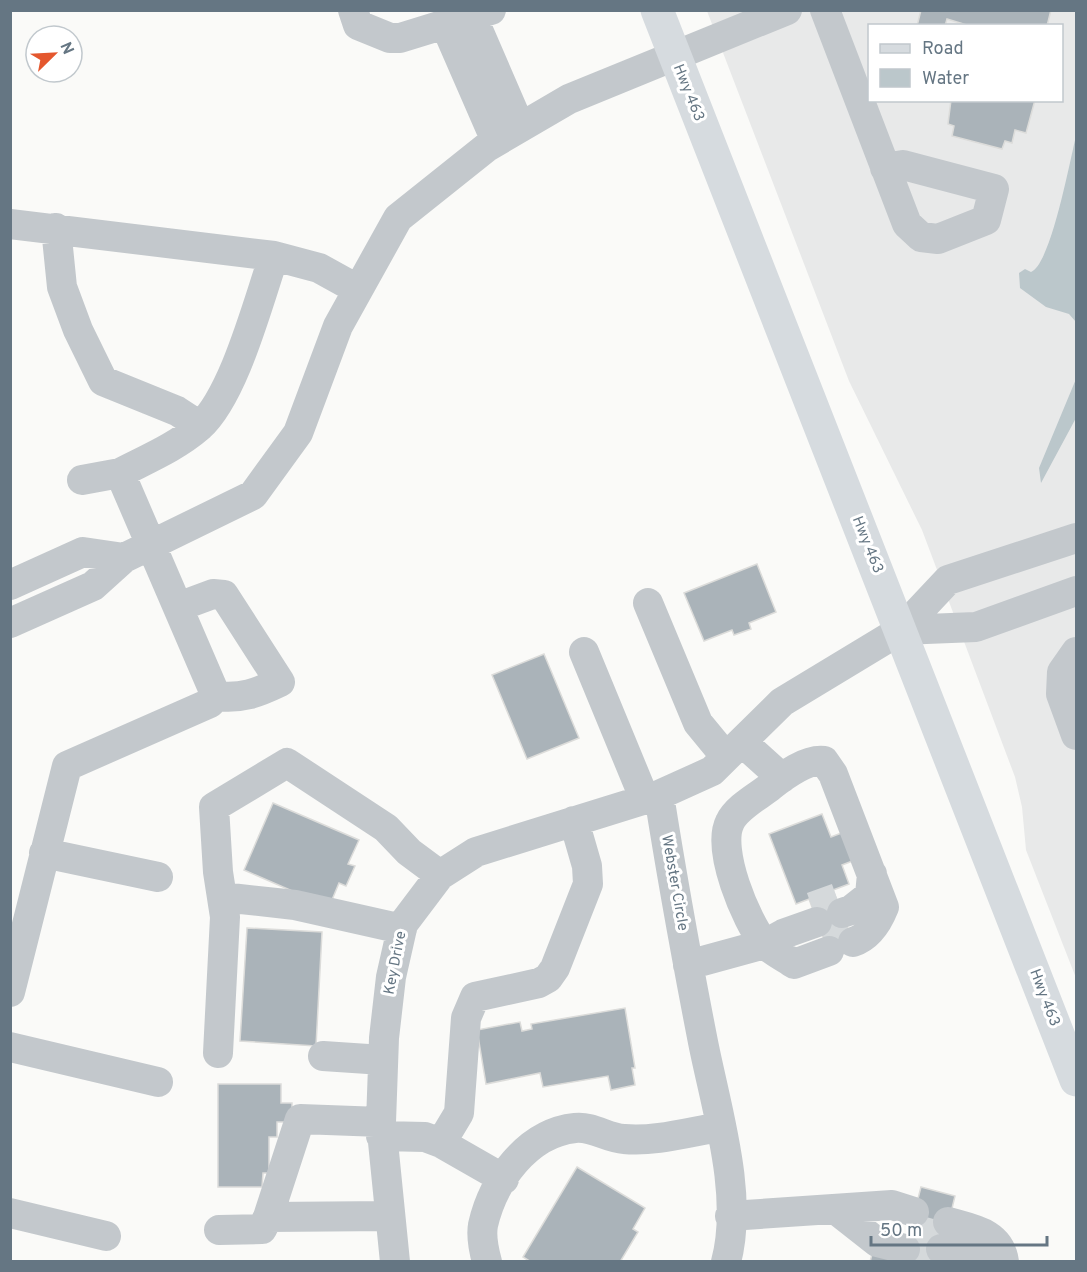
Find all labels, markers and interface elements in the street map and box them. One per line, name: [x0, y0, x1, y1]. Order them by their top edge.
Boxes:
north arrow: [24, 24, 84, 84]
legend: [868, 24, 1063, 102]
text: Road: [922, 38, 964, 61]
text: N: [54, 39, 77, 58]
street label: Hwy 463: [668, 62, 708, 124]
text: Water: [922, 68, 969, 91]
street label: Hwy 463: [847, 514, 887, 576]
street label: Webster Circle: [656, 834, 692, 932]
street label: Key Drive: [381, 930, 411, 996]
street label: Hwy 463: [1024, 967, 1064, 1029]
scale bar: [871, 1209, 1046, 1247]
text: 50 m: [880, 1220, 922, 1243]

